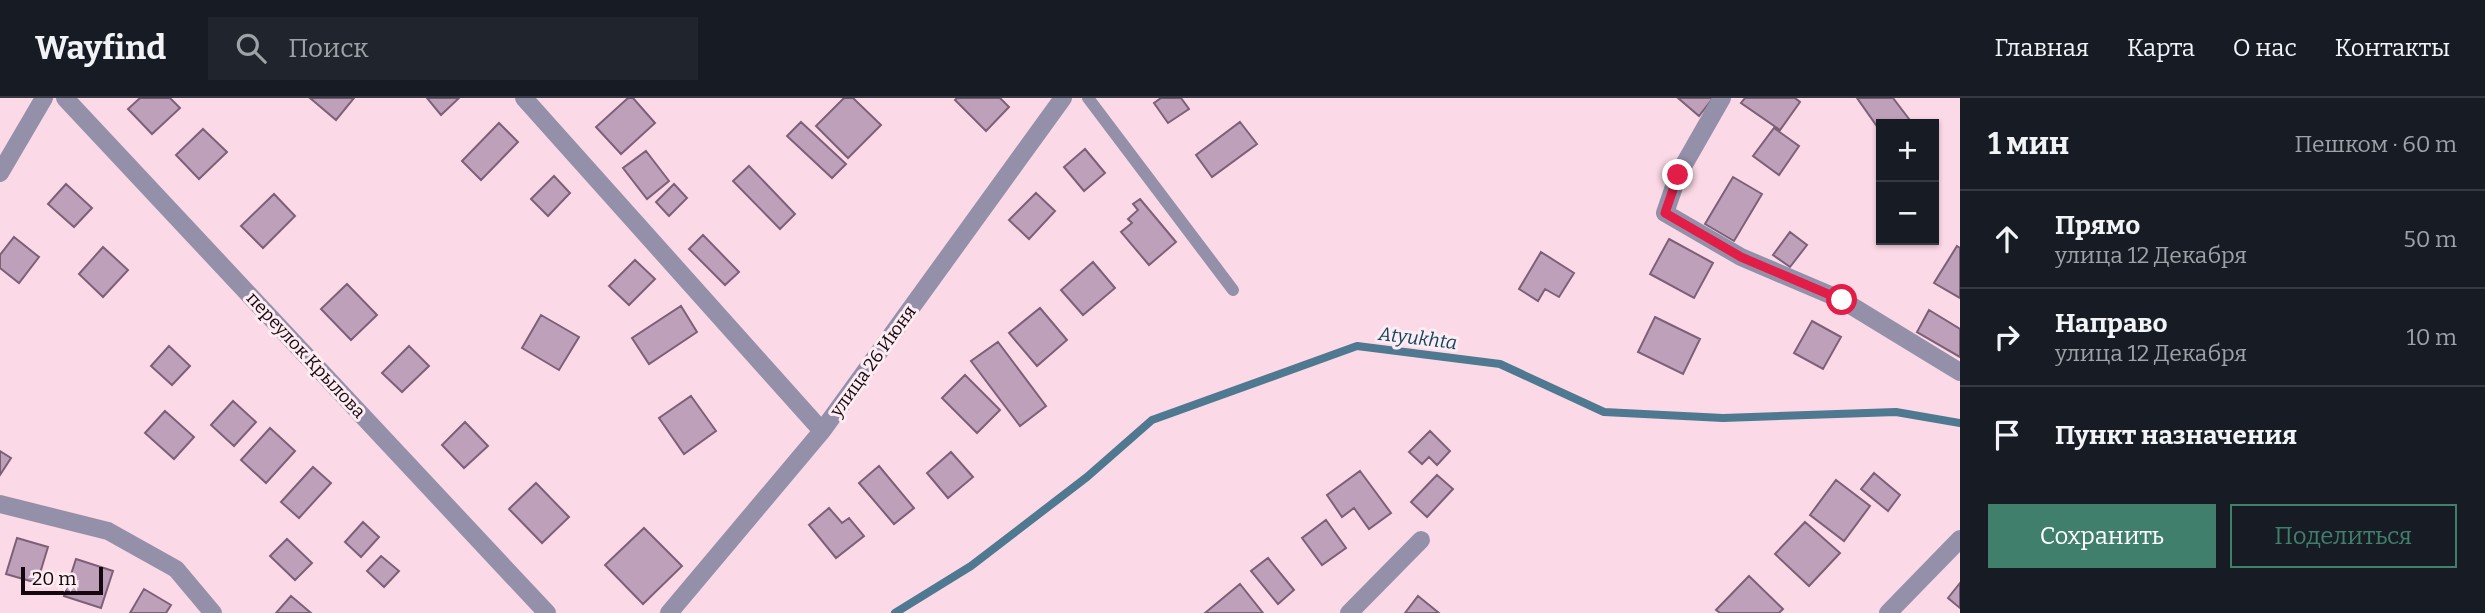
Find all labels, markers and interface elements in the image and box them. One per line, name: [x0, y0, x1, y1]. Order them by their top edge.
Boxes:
search box: [208, 17, 698, 80]
text: Wayfind: [35, 28, 166, 68]
icon: search: [232, 29, 270, 67]
text: Поиск: [288, 33, 369, 64]
text: Главная: [1994, 34, 2089, 62]
text: Карта: [2127, 34, 2195, 62]
text: О нас: [2233, 34, 2297, 62]
text: Контакты: [2335, 34, 2450, 62]
map controls: [1876, 119, 1939, 245]
button: +: [1876, 119, 1939, 182]
text: 1 мин: [1988, 126, 2069, 162]
text: Пешком · 60 m: [2294, 130, 2457, 158]
route end: [1662, 159, 1693, 190]
button: −: [1876, 182, 1939, 245]
text: Прямо: [2055, 210, 2140, 241]
icon: ahead: [1988, 220, 2026, 258]
text: 50 m: [2403, 225, 2457, 253]
text: улица 12 Декабря: [2055, 241, 2247, 269]
route start: [1826, 284, 1857, 315]
street label: переулок Крылова: [242, 287, 370, 423]
street label: улица 26 Июня: [825, 301, 921, 422]
text: Направо: [2055, 308, 2168, 339]
icon: right: [1988, 318, 2026, 356]
water label: Atyukhta: [1377, 322, 1458, 354]
text: 10 m: [2406, 323, 2457, 351]
text: улица 12 Декабря: [2055, 339, 2247, 367]
icon: arrive: [1988, 416, 2026, 454]
text: Пункт назначения: [2055, 420, 2297, 451]
button: Сохранить: [1988, 504, 2216, 568]
button: Поделиться: [2230, 504, 2457, 568]
scale bar: [21, 564, 103, 596]
text: 20 m: [32, 567, 76, 590]

